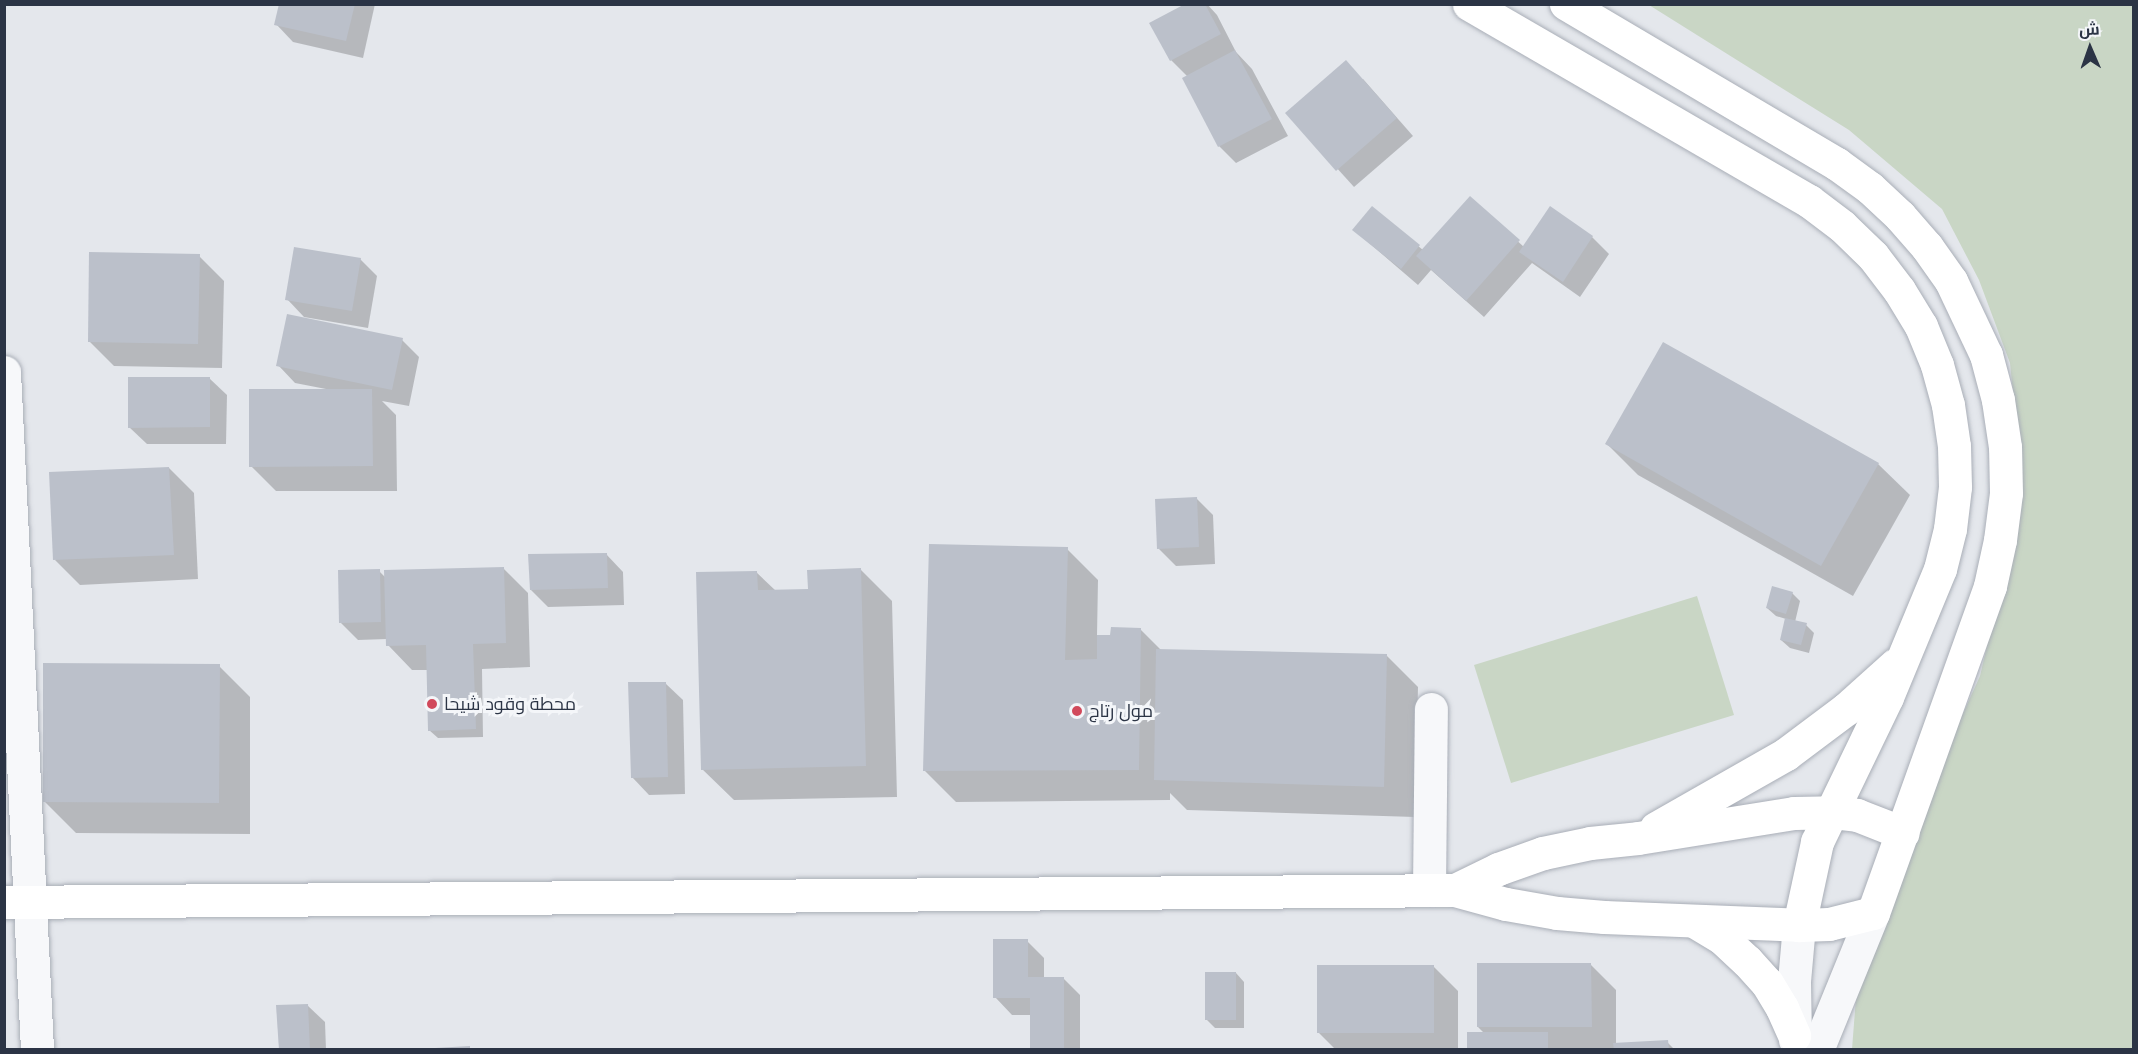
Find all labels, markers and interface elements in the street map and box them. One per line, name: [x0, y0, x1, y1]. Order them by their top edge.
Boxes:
north arrow: [2060, 18, 2120, 78]
text: ش: [2079, 19, 2100, 40]
place label: محطة وقود شيحا: [444, 693, 576, 715]
marker: محطة وقود شيحا: [425, 697, 439, 711]
place label: مول رتاج: [1089, 700, 1153, 722]
marker: مول رتاج: [1070, 704, 1084, 718]

